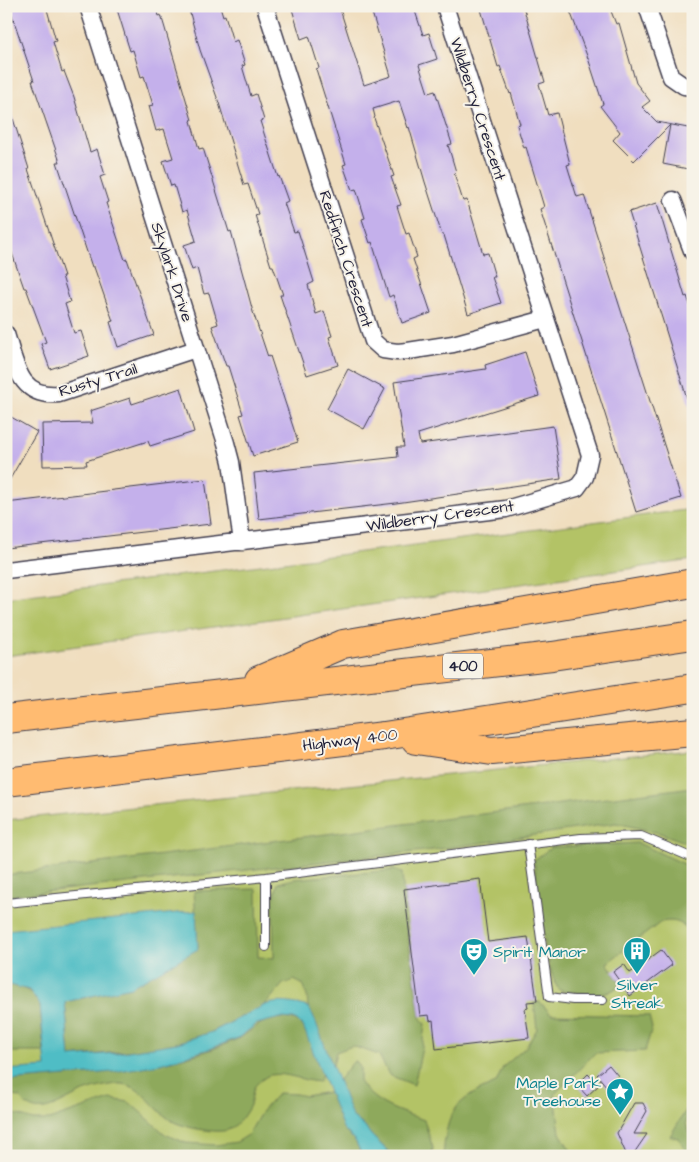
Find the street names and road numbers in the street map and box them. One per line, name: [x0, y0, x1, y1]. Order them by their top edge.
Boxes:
street label: Wildberry Crescent: [444, 35, 512, 184]
street label: Redfinch Crescent: [313, 188, 379, 331]
street label: Skylark Drive: [145, 220, 199, 325]
street label: Rusty Trail: [56, 358, 140, 403]
street label: Wildberry Crescent: [365, 495, 516, 538]
road number: 400: [443, 654, 483, 678]
street label: Highway 400: [301, 723, 399, 758]

